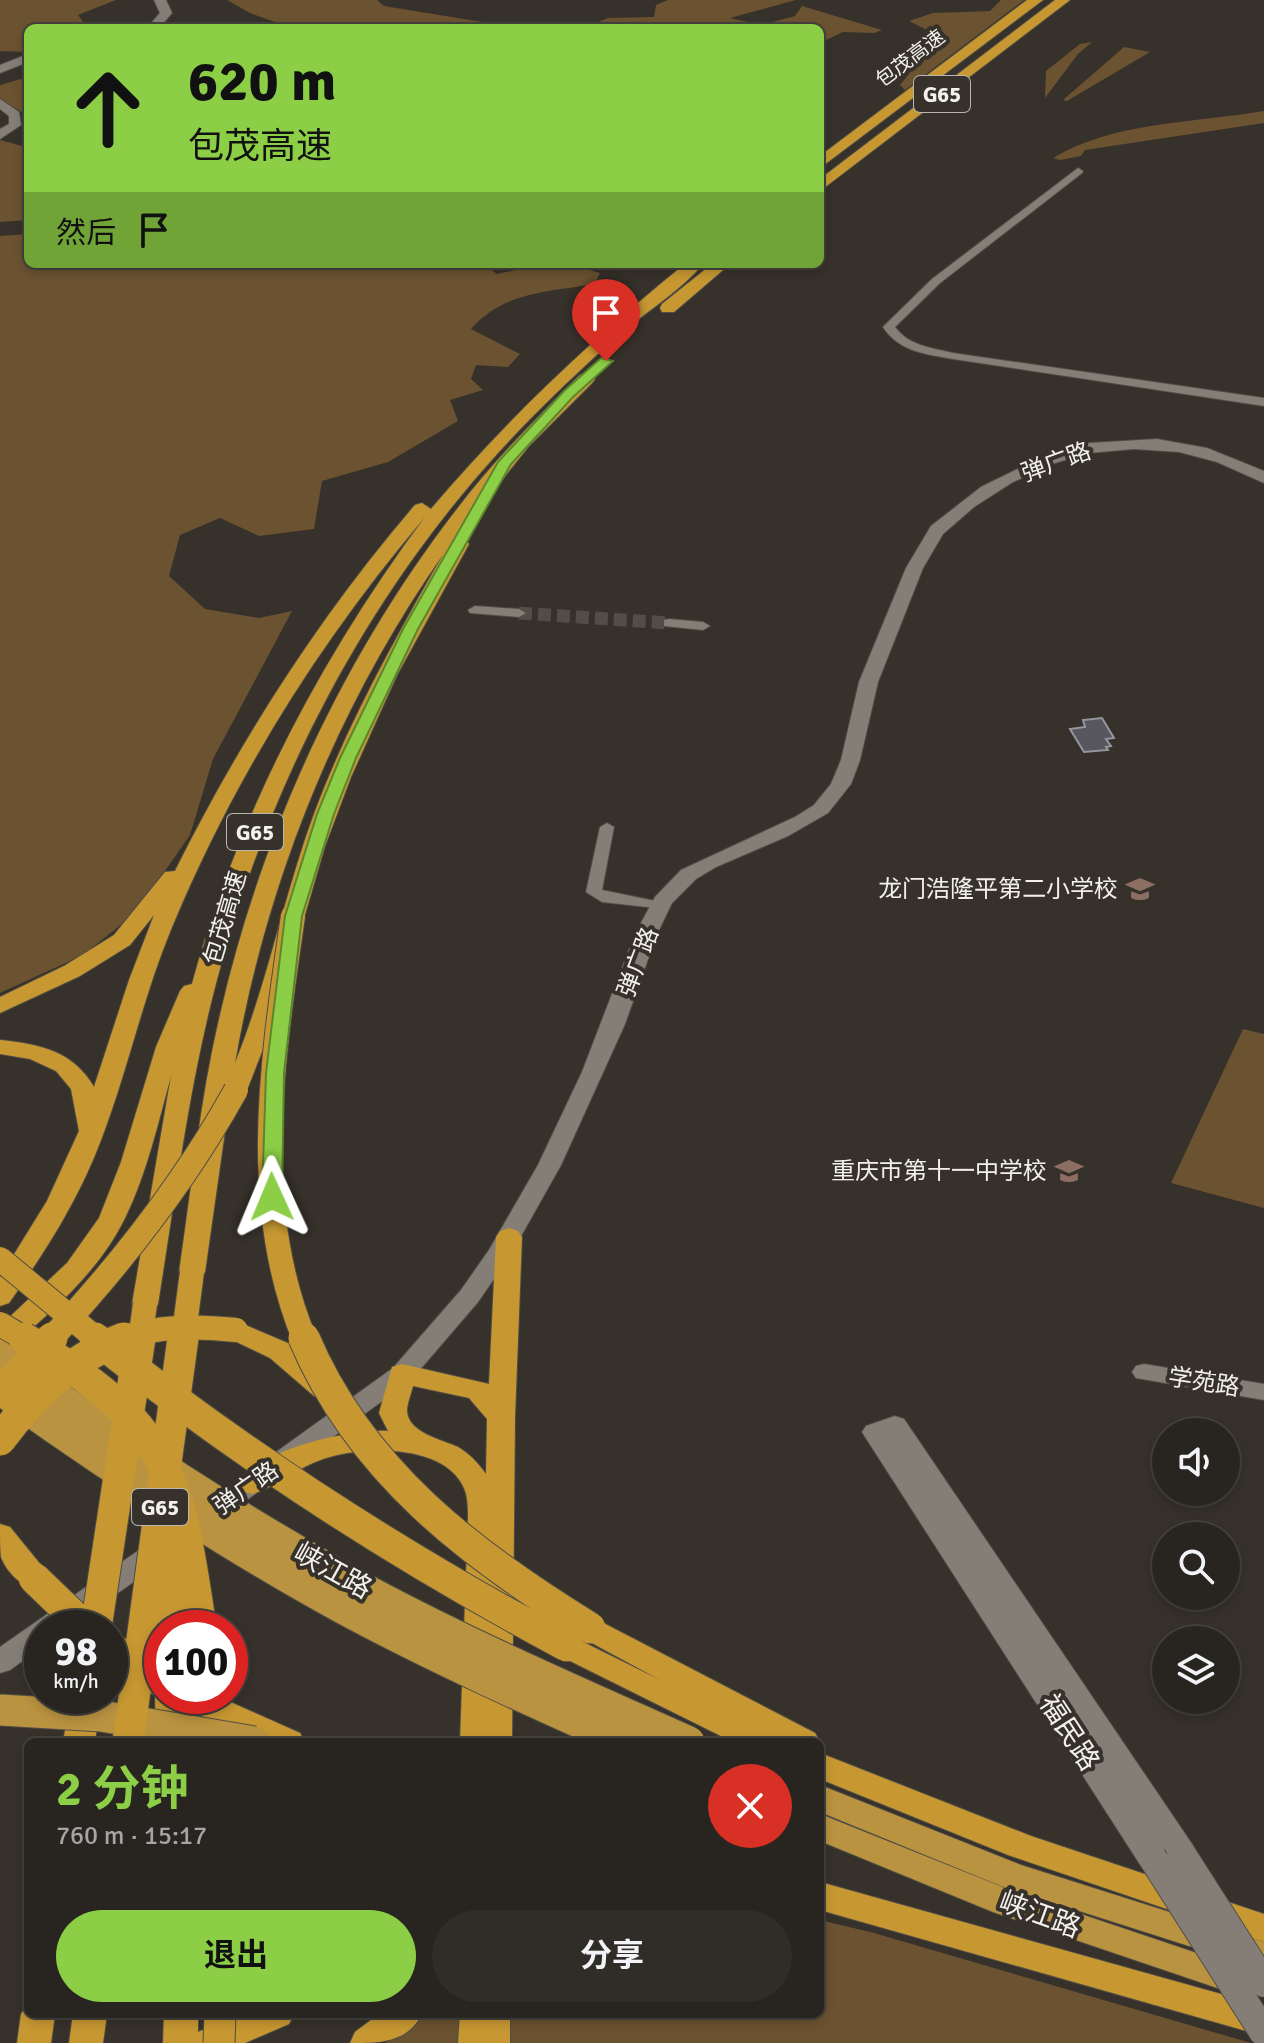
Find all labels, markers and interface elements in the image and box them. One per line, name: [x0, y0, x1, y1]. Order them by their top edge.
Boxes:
street label: 包茂高速: [871, 24, 950, 92]
text: 620 m: [188, 47, 336, 116]
icon: ahead: [56, 56, 160, 160]
road number: G65: [914, 76, 970, 112]
text: 包茂高速: [188, 124, 332, 169]
icon: arrive: [132, 208, 176, 252]
text: 然后: [56, 215, 116, 252]
pin: [572, 279, 640, 361]
icon: arrive: [584, 291, 628, 335]
street label: 弹广路: [1017, 436, 1095, 488]
road number: G65: [227, 814, 283, 850]
street label: 包茂高速: [197, 868, 253, 968]
place label: 龙门浩隆平第二小学校: [878, 874, 1118, 904]
school or university icon: 龙门浩隆平第二小学校: [1125, 874, 1155, 904]
street label: 弹广路: [611, 923, 665, 1001]
position arrow: [230, 1155, 314, 1239]
place label: 重庆市第十一中学校: [831, 1156, 1047, 1186]
school or university icon: 重庆市第十一中学校: [1054, 1156, 1084, 1186]
street label: 学苑路: [1166, 1362, 1242, 1402]
map controls: [1152, 1418, 1240, 1714]
button: sound: [1152, 1418, 1240, 1506]
street label: 弹广路: [208, 1455, 284, 1521]
road number: G65: [132, 1489, 188, 1525]
button: search: [1152, 1522, 1240, 1610]
street label: 峡江路: [288, 1536, 377, 1606]
speed limit sign: 100: [144, 1610, 248, 1714]
button: layers: [1152, 1626, 1240, 1714]
text: 98: [54, 1627, 98, 1677]
text: km/h: [53, 1669, 99, 1694]
street label: 福民路: [1032, 1688, 1106, 1777]
text: 2 分钟: [56, 1760, 188, 1819]
button: close: [708, 1764, 792, 1848]
text: 760 m · 15:17: [56, 1820, 207, 1852]
street label: 峡江路: [994, 1885, 1085, 1945]
button: 退出: [56, 1910, 416, 2002]
button: 分享: [432, 1910, 792, 2002]

